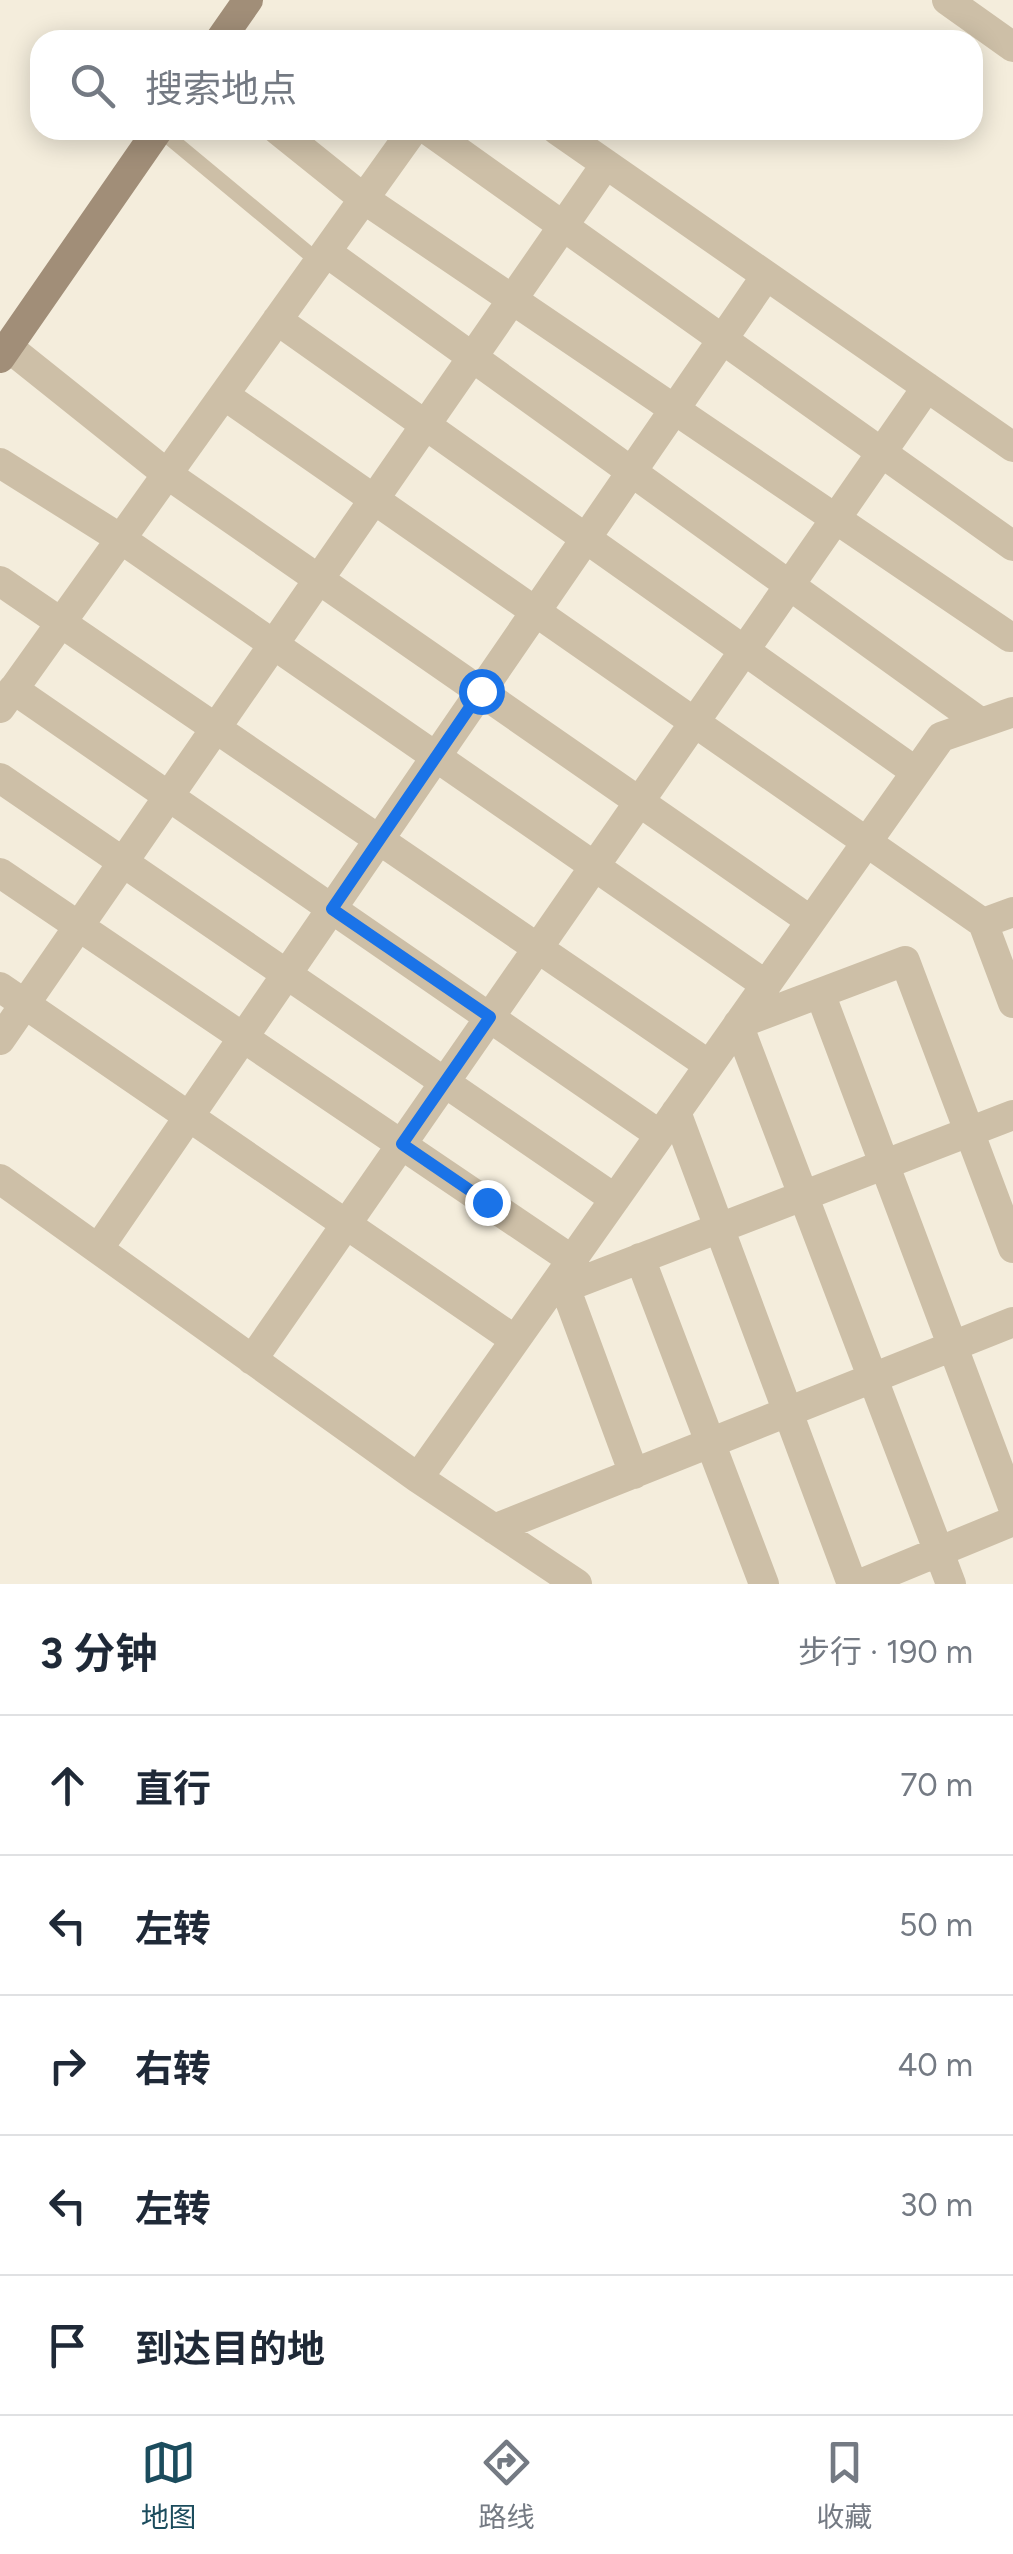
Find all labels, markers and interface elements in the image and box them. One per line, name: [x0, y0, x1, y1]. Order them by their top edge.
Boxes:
search box: [30, 30, 983, 140]
icon: search: [65, 58, 120, 113]
text: 搜索地点: [145, 66, 297, 112]
route start: [459, 669, 505, 715]
route end: [465, 1180, 511, 1226]
text: 3 分钟: [40, 1628, 157, 1679]
text: 步行 · 190 m: [798, 1633, 973, 1671]
icon: ahead: [40, 1758, 95, 1813]
text: 直行: [135, 1766, 211, 1812]
text: 70 m: [900, 1766, 973, 1804]
icon: left: [40, 1898, 95, 1953]
text: 左转: [135, 1906, 211, 1952]
text: 50 m: [899, 1906, 973, 1944]
icon: right: [40, 2038, 95, 2093]
text: 右转: [135, 2046, 211, 2092]
text: 40 m: [897, 2046, 973, 2084]
icon: left: [40, 2178, 95, 2233]
text: 左转: [135, 2186, 211, 2232]
text: 30 m: [900, 2186, 973, 2224]
icon: arrive: [40, 2318, 95, 2373]
text: 到达目的地: [135, 2326, 325, 2372]
tab: 地图: [141, 2435, 197, 2535]
tab: 路线: [478, 2435, 534, 2535]
tab: 收藏: [816, 2435, 872, 2535]

